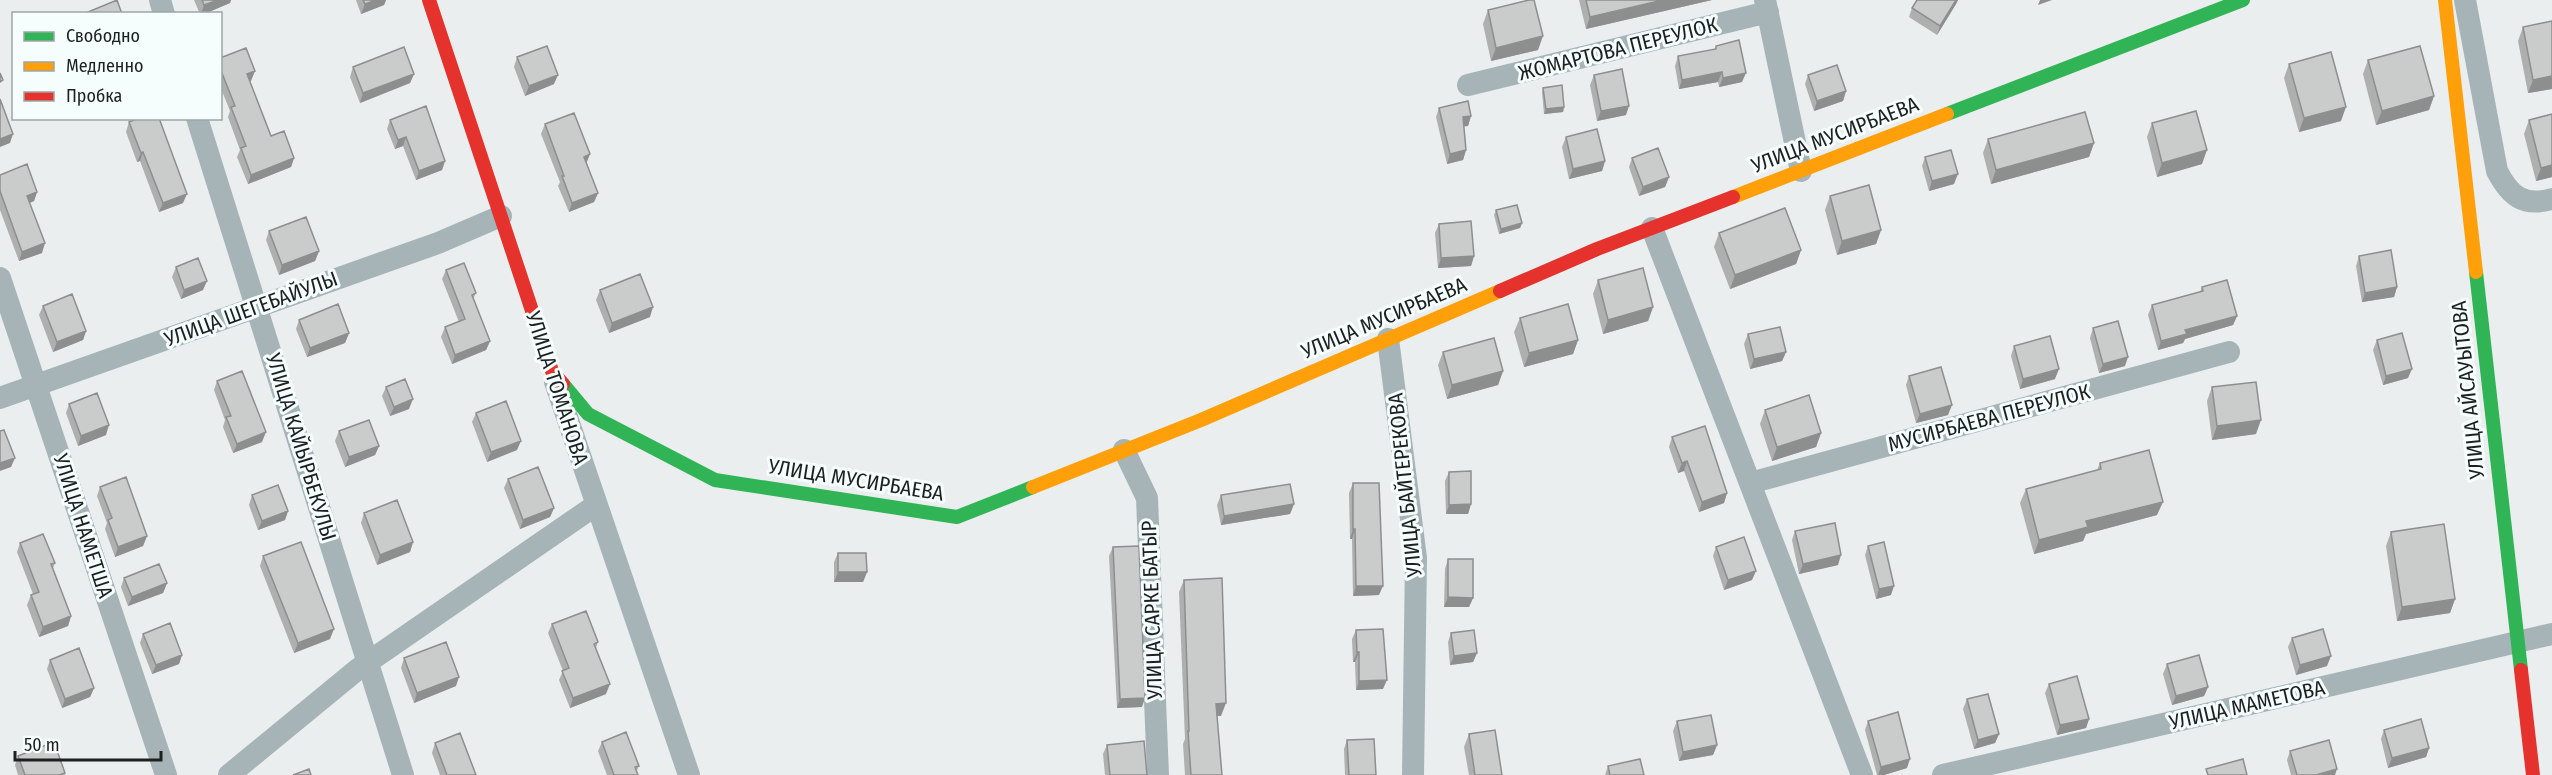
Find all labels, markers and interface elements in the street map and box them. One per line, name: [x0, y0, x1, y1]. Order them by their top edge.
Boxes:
street label: ЖОМАРТОВА ПЕРЕУЛОК: [1516, 11, 1721, 86]
legend: [12, 12, 222, 120]
text: Свободно: [66, 25, 140, 47]
text: Медленно: [66, 55, 144, 77]
text: Пробка: [66, 85, 122, 107]
street label: УЛИЦА МУСИРБАЕВА: [1747, 91, 1922, 179]
street label: УЛИЦА ШЕГЕБАЙУЛЫ: [160, 266, 341, 353]
street label: УЛИЦА МУСИРБАЕВА: [1297, 271, 1471, 365]
street label: УЛИЦА АЙСАУЫТОВА: [2446, 300, 2490, 481]
street label: УЛИЦА ТОМАНОВА: [520, 307, 594, 468]
street label: УЛИЦА КАЙЫРБЕКУЛЫ: [260, 349, 342, 544]
street label: МУСИРБАЕВА ПЕРЕУЛОК: [1885, 378, 2094, 458]
street label: УЛИЦА БАЙТЕРЕКОВА: [1382, 392, 1428, 579]
street label: УЛИЦА НАМЕТША: [47, 450, 119, 601]
street label: УЛИЦА МУСИРБАЕВА: [766, 453, 945, 507]
street label: УЛИЦА САРКЕ БАТЫР: [1136, 520, 1168, 701]
street label: УЛИЦА МАМЕТОВА: [2166, 674, 2327, 736]
scale bar: [15, 724, 160, 762]
text: 50 m: [24, 734, 60, 756]

